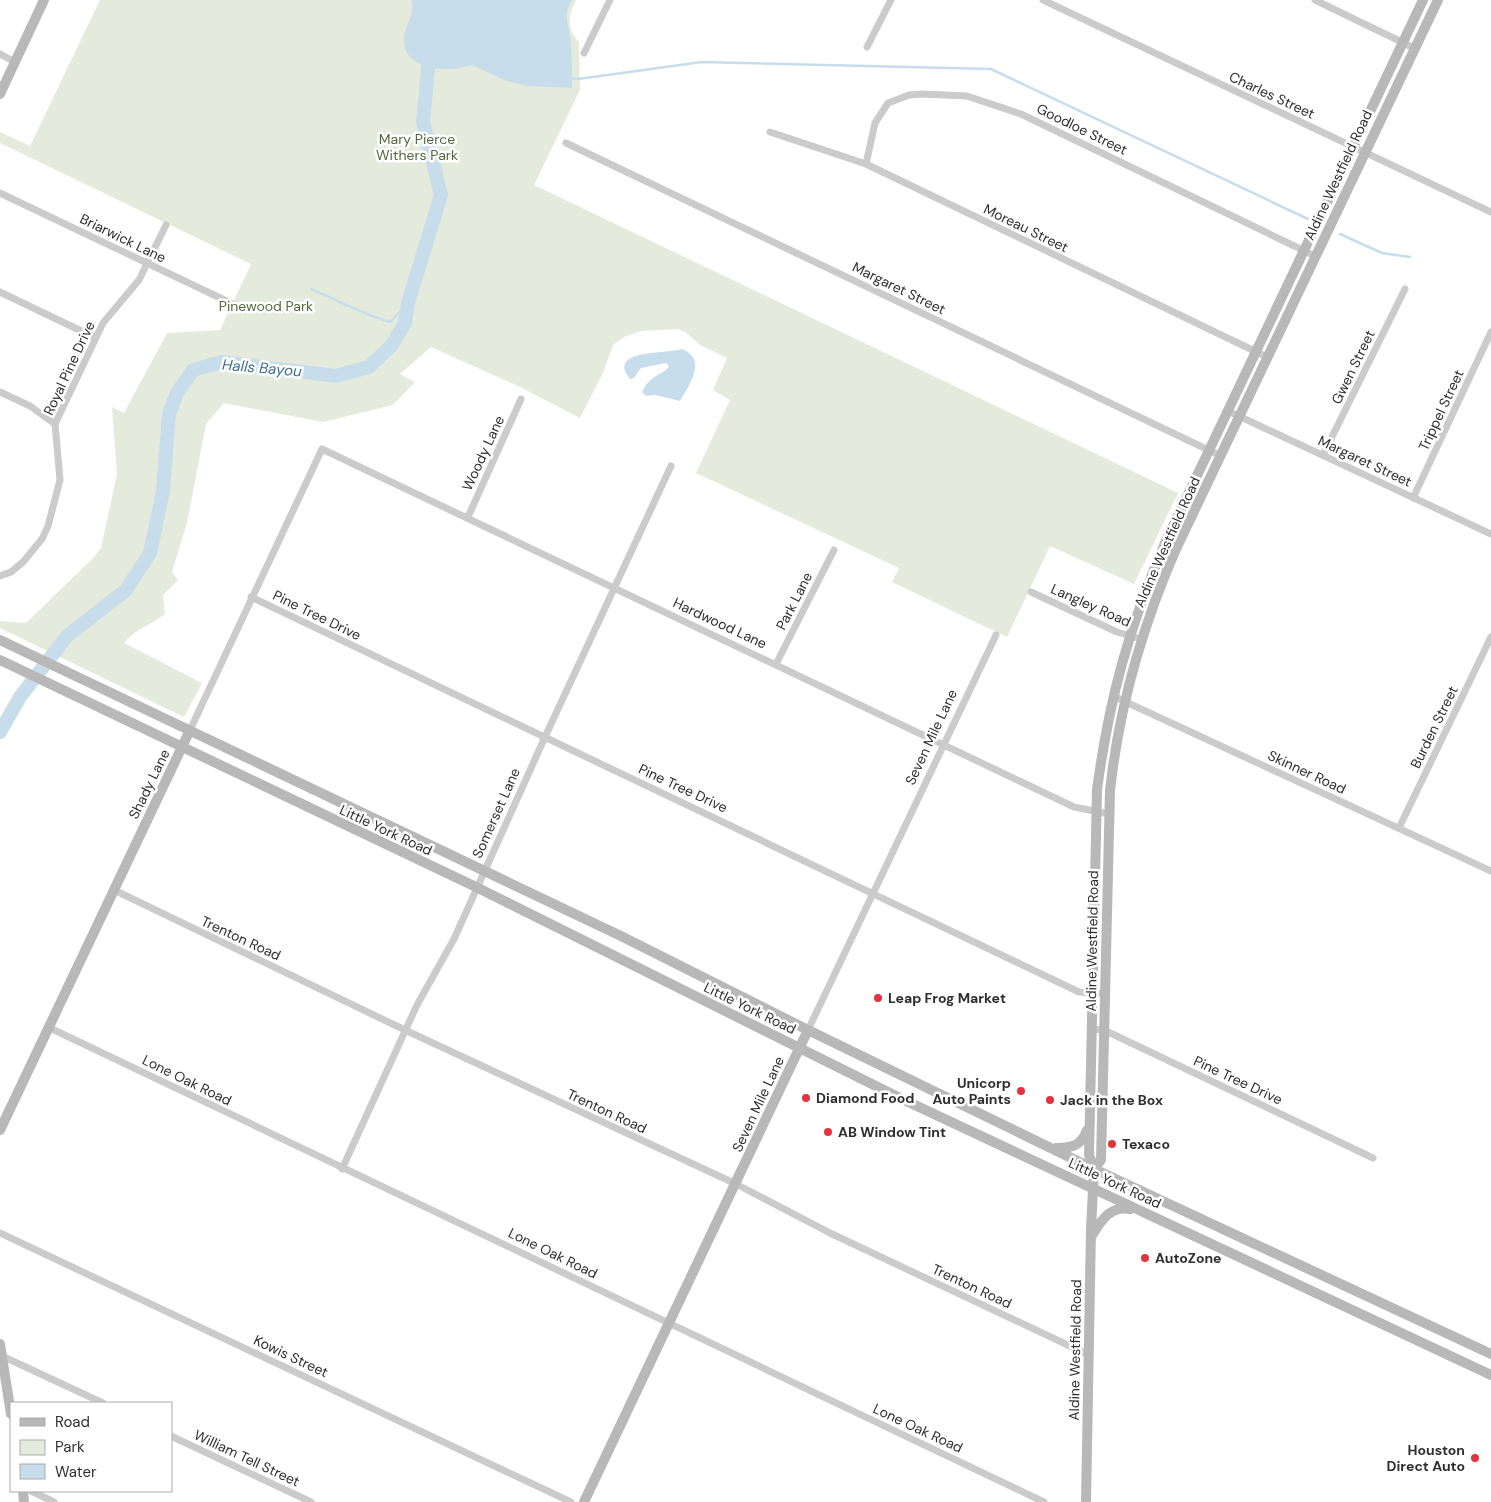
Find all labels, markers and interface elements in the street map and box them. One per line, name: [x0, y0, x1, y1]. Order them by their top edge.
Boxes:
street label: Charles Street: [1226, 67, 1318, 123]
street label: Goodloe Street: [1034, 99, 1130, 159]
street label: Aldine Westfield Road: [1300, 107, 1376, 243]
park label: Mary Pierce Withers Park: [376, 130, 458, 164]
street label: Moreau Street: [981, 200, 1071, 256]
street label: Briarwick Lane: [77, 209, 169, 267]
street label: Margaret Street: [850, 258, 948, 318]
park label: Pinewood Park: [219, 297, 313, 315]
street label: Royal Pine Drive: [39, 318, 99, 418]
street label: Gwen Street: [1327, 327, 1379, 407]
water label: Halls Bayou: [221, 355, 303, 381]
street label: Trippel Street: [1414, 366, 1468, 454]
street label: Woody Lane: [458, 413, 508, 493]
street label: Margaret Street: [1315, 431, 1415, 491]
street label: Aldine Westfield Road: [1130, 474, 1204, 610]
street label: Park Lane: [772, 569, 816, 633]
street label: Langley Road: [1048, 579, 1134, 631]
street label: Pine Tree Drive: [270, 586, 364, 644]
street label: Hardwood Lane: [670, 593, 770, 653]
street label: Burden Street: [1406, 683, 1462, 771]
street label: Seven Mile Lane: [901, 686, 961, 788]
street label: Shady Lane: [124, 746, 174, 822]
street label: Skinner Road: [1265, 746, 1349, 798]
street label: Pine Tree Drive: [636, 760, 730, 816]
street label: Somerset Lane: [468, 765, 524, 861]
street label: Little York Road: [337, 801, 435, 859]
street label: Aldine Westfield Road: [1082, 870, 1102, 1012]
street label: Trenton Road: [198, 912, 284, 964]
street label: Little York Road: [701, 978, 799, 1038]
place label: Leap Frog Market: [888, 989, 1006, 1007]
marker: Leap Frog Market: [872, 992, 884, 1004]
street label: Lone Oak Road: [139, 1051, 235, 1109]
street label: Pine Tree Drive: [1191, 1052, 1285, 1108]
street label: Seven Mile Lane: [728, 1053, 788, 1155]
place label: Unicorp Auto Paints: [933, 1074, 1011, 1108]
street label: Trenton Road: [564, 1085, 650, 1137]
marker: Unicorp Auto Paints: [1015, 1085, 1027, 1097]
place label: Diamond Food: [816, 1089, 914, 1107]
place label: Jack in the Box: [1060, 1091, 1163, 1109]
marker: Diamond Food: [800, 1092, 812, 1104]
marker: Jack in the Box: [1044, 1094, 1056, 1106]
place label: AB Window Tint: [838, 1123, 946, 1141]
marker: AB Window Tint: [822, 1126, 834, 1138]
place label: Texaco: [1122, 1135, 1170, 1153]
marker: Texaco: [1106, 1138, 1118, 1150]
street label: Little York Road: [1066, 1154, 1164, 1212]
street label: Lone Oak Road: [505, 1224, 601, 1282]
place label: AutoZone: [1155, 1249, 1222, 1267]
marker: AutoZone: [1139, 1252, 1151, 1264]
street label: Trenton Road: [929, 1260, 1015, 1312]
street label: Aldine Westfield Road: [1065, 1279, 1085, 1421]
street label: Kowis Street: [251, 1331, 331, 1381]
street label: Lone Oak Road: [870, 1399, 966, 1457]
legend: [10, 1402, 172, 1492]
text: Road: [55, 1412, 90, 1432]
street label: William Tell Street: [191, 1426, 303, 1490]
text: Park: [55, 1437, 85, 1457]
place label: Houston Direct Auto: [1387, 1441, 1465, 1475]
marker: Houston Direct Auto: [1469, 1452, 1481, 1464]
text: Water: [55, 1462, 97, 1482]

